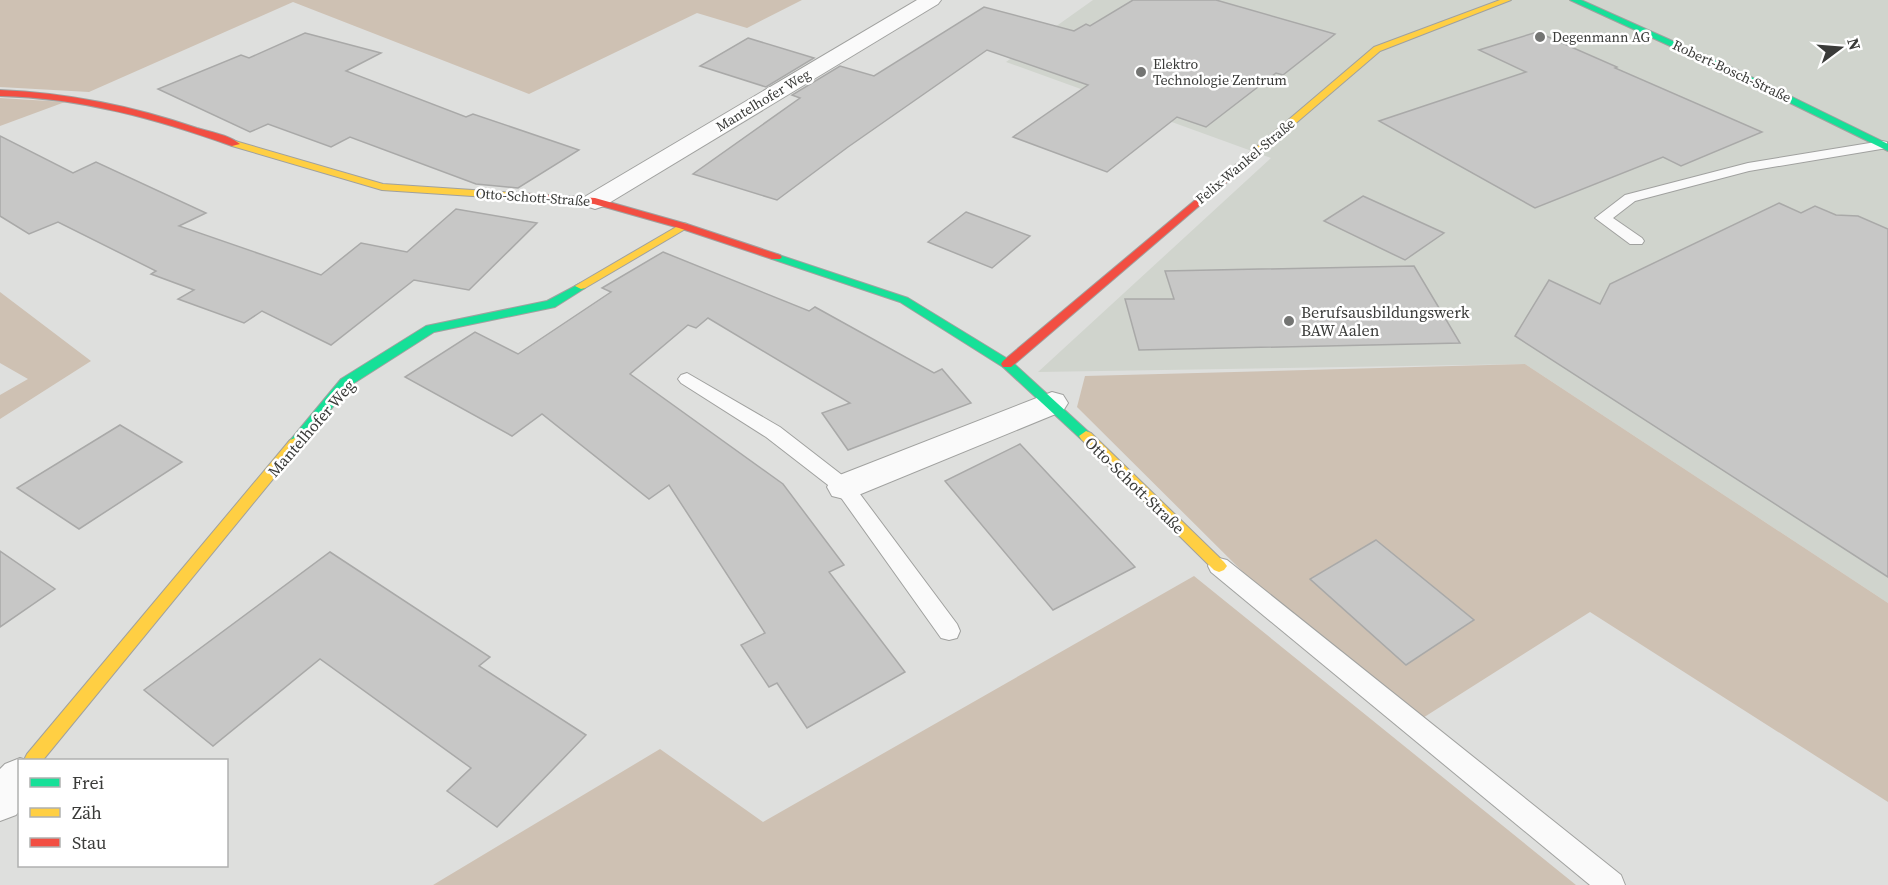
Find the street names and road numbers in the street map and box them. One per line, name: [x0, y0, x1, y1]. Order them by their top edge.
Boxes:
street label: Robert-Bosch-Straße: [1669, 35, 1795, 107]
street label: Mantelhofer Weg: [712, 64, 814, 136]
street label: Felix-Wankel-Straße: [1191, 113, 1299, 209]
street label: Otto-Schott-Straße: [475, 183, 591, 211]
street label: Mantelhofer Weg: [263, 375, 359, 481]
street label: Otto-Schott-Straße: [1080, 432, 1190, 538]

